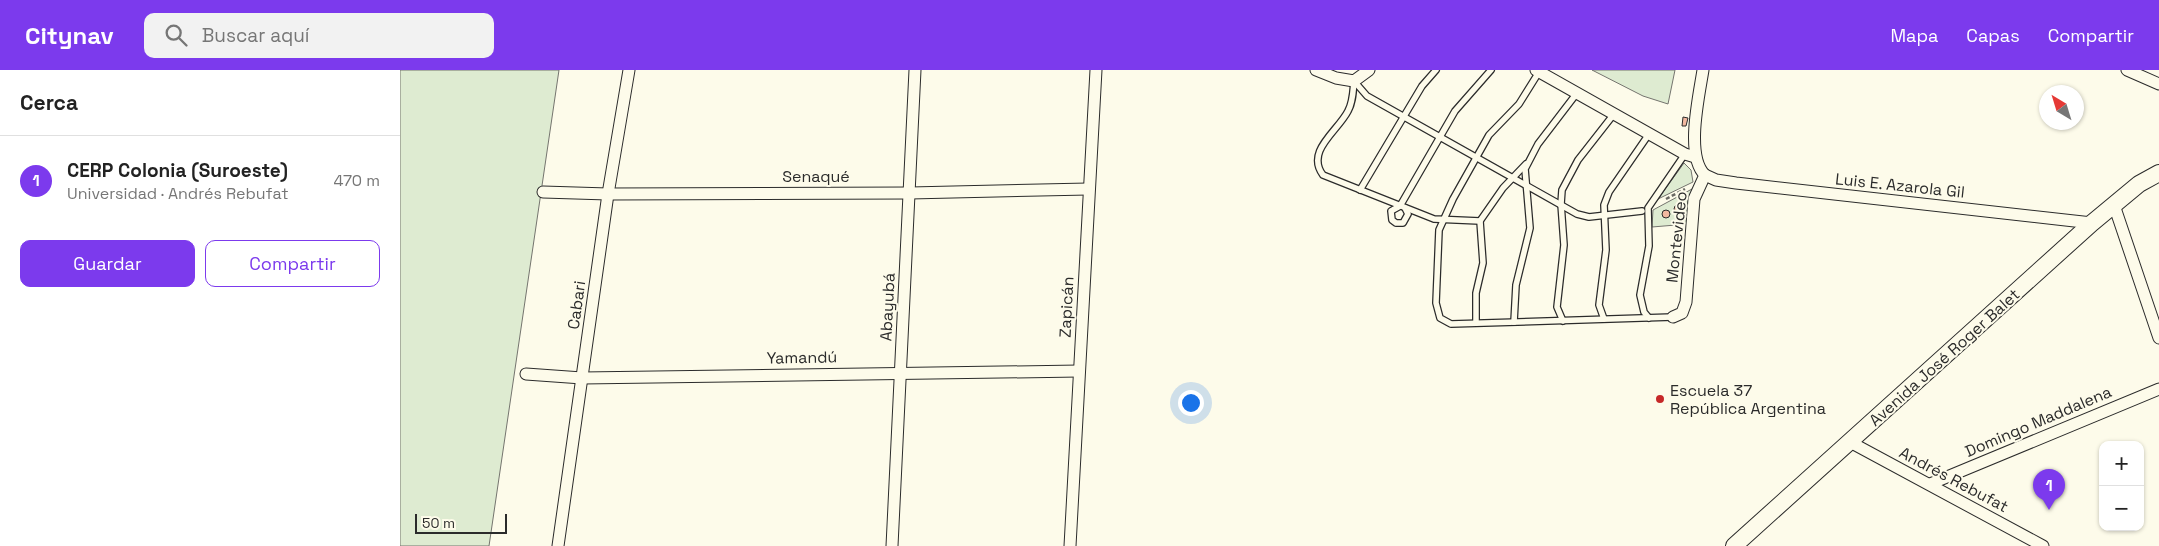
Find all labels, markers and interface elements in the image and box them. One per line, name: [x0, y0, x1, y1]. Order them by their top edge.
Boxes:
search box: [144, 13, 494, 58]
text: Citynav: [25, 20, 114, 51]
icon: search: [162, 21, 190, 49]
text: Buscar aquí: [202, 23, 309, 48]
text: Mapa: [1890, 24, 1938, 47]
text: Capas: [1966, 24, 2020, 47]
text: Compartir: [2048, 24, 2134, 47]
north arrow: [2039, 85, 2084, 130]
text: Cerca: [20, 89, 78, 116]
text: CERP Colonia (Suroeste): [67, 158, 288, 183]
street label: Senaqué: [782, 166, 850, 187]
street label: Luis E. Azarola Gil: [1834, 168, 1966, 203]
text: 1: [32, 170, 40, 191]
text: 470 m: [333, 170, 380, 191]
text: Universidad · Andrés Rebufat: [67, 183, 289, 204]
street label: Montevideo: [1661, 190, 1692, 284]
button: Guardar: [20, 240, 195, 287]
button: Compartir: [205, 240, 380, 287]
street label: Abayubá: [875, 272, 900, 342]
street label: Zapicán: [1054, 276, 1079, 338]
street label: Cabari: [563, 279, 590, 331]
street label: Avenida José Roger Balet: [1864, 284, 2024, 431]
street label: Yamandú: [767, 346, 837, 369]
place label: Escuela 37 República Argentina: [1670, 380, 1826, 419]
street label: Domingo Maddalena: [1962, 381, 2115, 462]
your location: [1178, 390, 1204, 416]
marker: Escuela 37 República Argentina: [1654, 393, 1666, 405]
map controls: [2099, 441, 2144, 531]
button: +: [2099, 441, 2144, 486]
street label: Andrés Rebufat: [1896, 442, 2012, 517]
pin: 1: [2033, 469, 2065, 510]
button: −: [2099, 486, 2144, 531]
scale bar: [415, 511, 508, 534]
text: 50 m: [422, 514, 455, 532]

